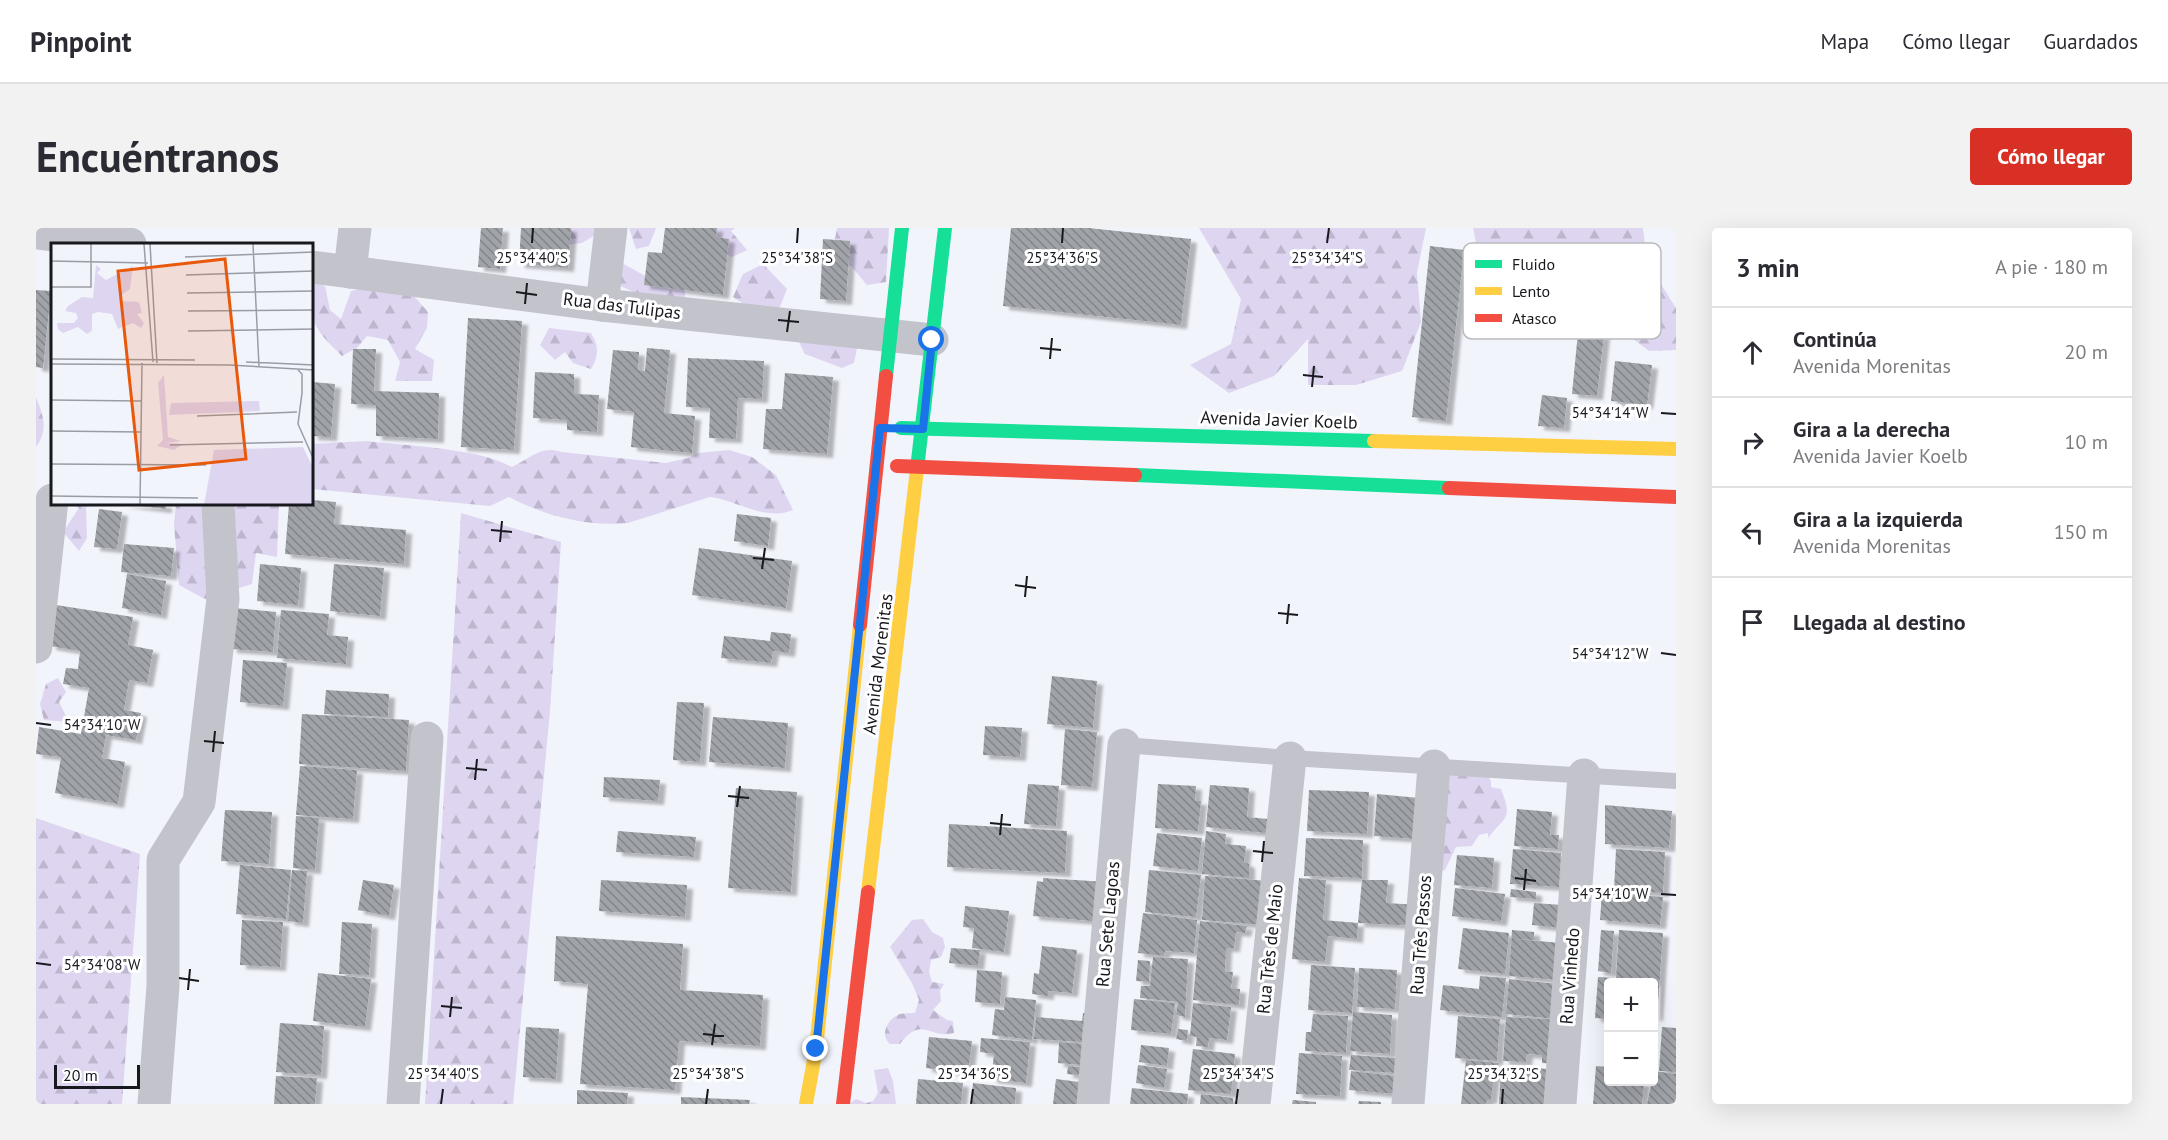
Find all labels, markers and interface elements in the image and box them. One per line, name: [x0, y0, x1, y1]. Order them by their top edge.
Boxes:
text: Pinpoint: [30, 23, 132, 60]
text: Mapa: [1820, 28, 1869, 55]
text: Cómo llegar: [1902, 28, 2010, 55]
text: Guardados: [2043, 28, 2138, 55]
button: Cómo llegar: [1970, 128, 2132, 185]
text: Encuéntranos: [36, 129, 279, 184]
inset map: [51, 243, 314, 506]
legend: [1463, 243, 1661, 339]
text: 25°34'40"S: [496, 248, 568, 267]
text: 25°34'38"S: [761, 248, 833, 267]
text: 25°34'36"S: [1026, 248, 1098, 267]
text: 25°34'34"S: [1291, 248, 1363, 267]
text: 3 min: [1736, 251, 1799, 284]
text: Fluido: [1512, 254, 1555, 274]
text: A pie · 180 m: [1995, 254, 2108, 280]
text: Lento: [1512, 281, 1550, 301]
street label: Rua das Tulipas: [562, 287, 682, 324]
text: Atasco: [1512, 308, 1557, 328]
text: Continúa: [1793, 325, 1877, 353]
route start: [918, 326, 944, 352]
icon: ahead: [1736, 336, 1769, 369]
text: 20 m: [2065, 339, 2108, 365]
text: Avenida Morenitas: [1793, 353, 1951, 379]
text: 54°34'14"W: [1572, 403, 1649, 422]
street label: Avenida Javier Koelb: [1200, 405, 1358, 434]
text: Gira a la derecha: [1793, 415, 1950, 443]
icon: right: [1736, 426, 1769, 459]
text: 10 m: [2065, 429, 2108, 455]
text: Avenida Javier Koelb: [1793, 443, 1968, 469]
text: Gira a la izquierda: [1793, 505, 1963, 533]
icon: left: [1736, 516, 1769, 549]
text: 150 m: [2054, 519, 2108, 545]
text: Avenida Morenitas: [1793, 533, 1951, 559]
street label: Avenida Morenitas: [857, 592, 898, 736]
icon: arrive: [1736, 606, 1769, 639]
text: Llegada al destino: [1793, 608, 1966, 636]
text: 54°34'12"W: [1572, 644, 1649, 663]
text: 54°34'10"W: [64, 715, 141, 734]
street label: Rua Sete Lagoas: [1091, 860, 1124, 988]
street label: Rua Três Passos: [1405, 874, 1436, 996]
street label: Rua Três de Maio: [1251, 883, 1288, 1015]
text: 54°34'10"W: [1572, 884, 1649, 903]
street label: Rua Vinhedo: [1555, 927, 1584, 1025]
text: 54°34'08"W: [64, 955, 141, 974]
map controls: [1604, 978, 1658, 1086]
button: +: [1604, 978, 1658, 1032]
button: −: [1604, 1032, 1658, 1086]
route end: [802, 1035, 828, 1061]
scale bar: [54, 1062, 140, 1090]
text: 25°34'40"S: [407, 1064, 479, 1083]
text: 25°34'38"S: [672, 1064, 744, 1083]
text: 25°34'36"S: [937, 1064, 1009, 1083]
text: 25°34'34"S: [1202, 1064, 1274, 1083]
text: 25°34'32"S: [1467, 1064, 1539, 1083]
text: 20 m: [63, 1065, 98, 1085]

